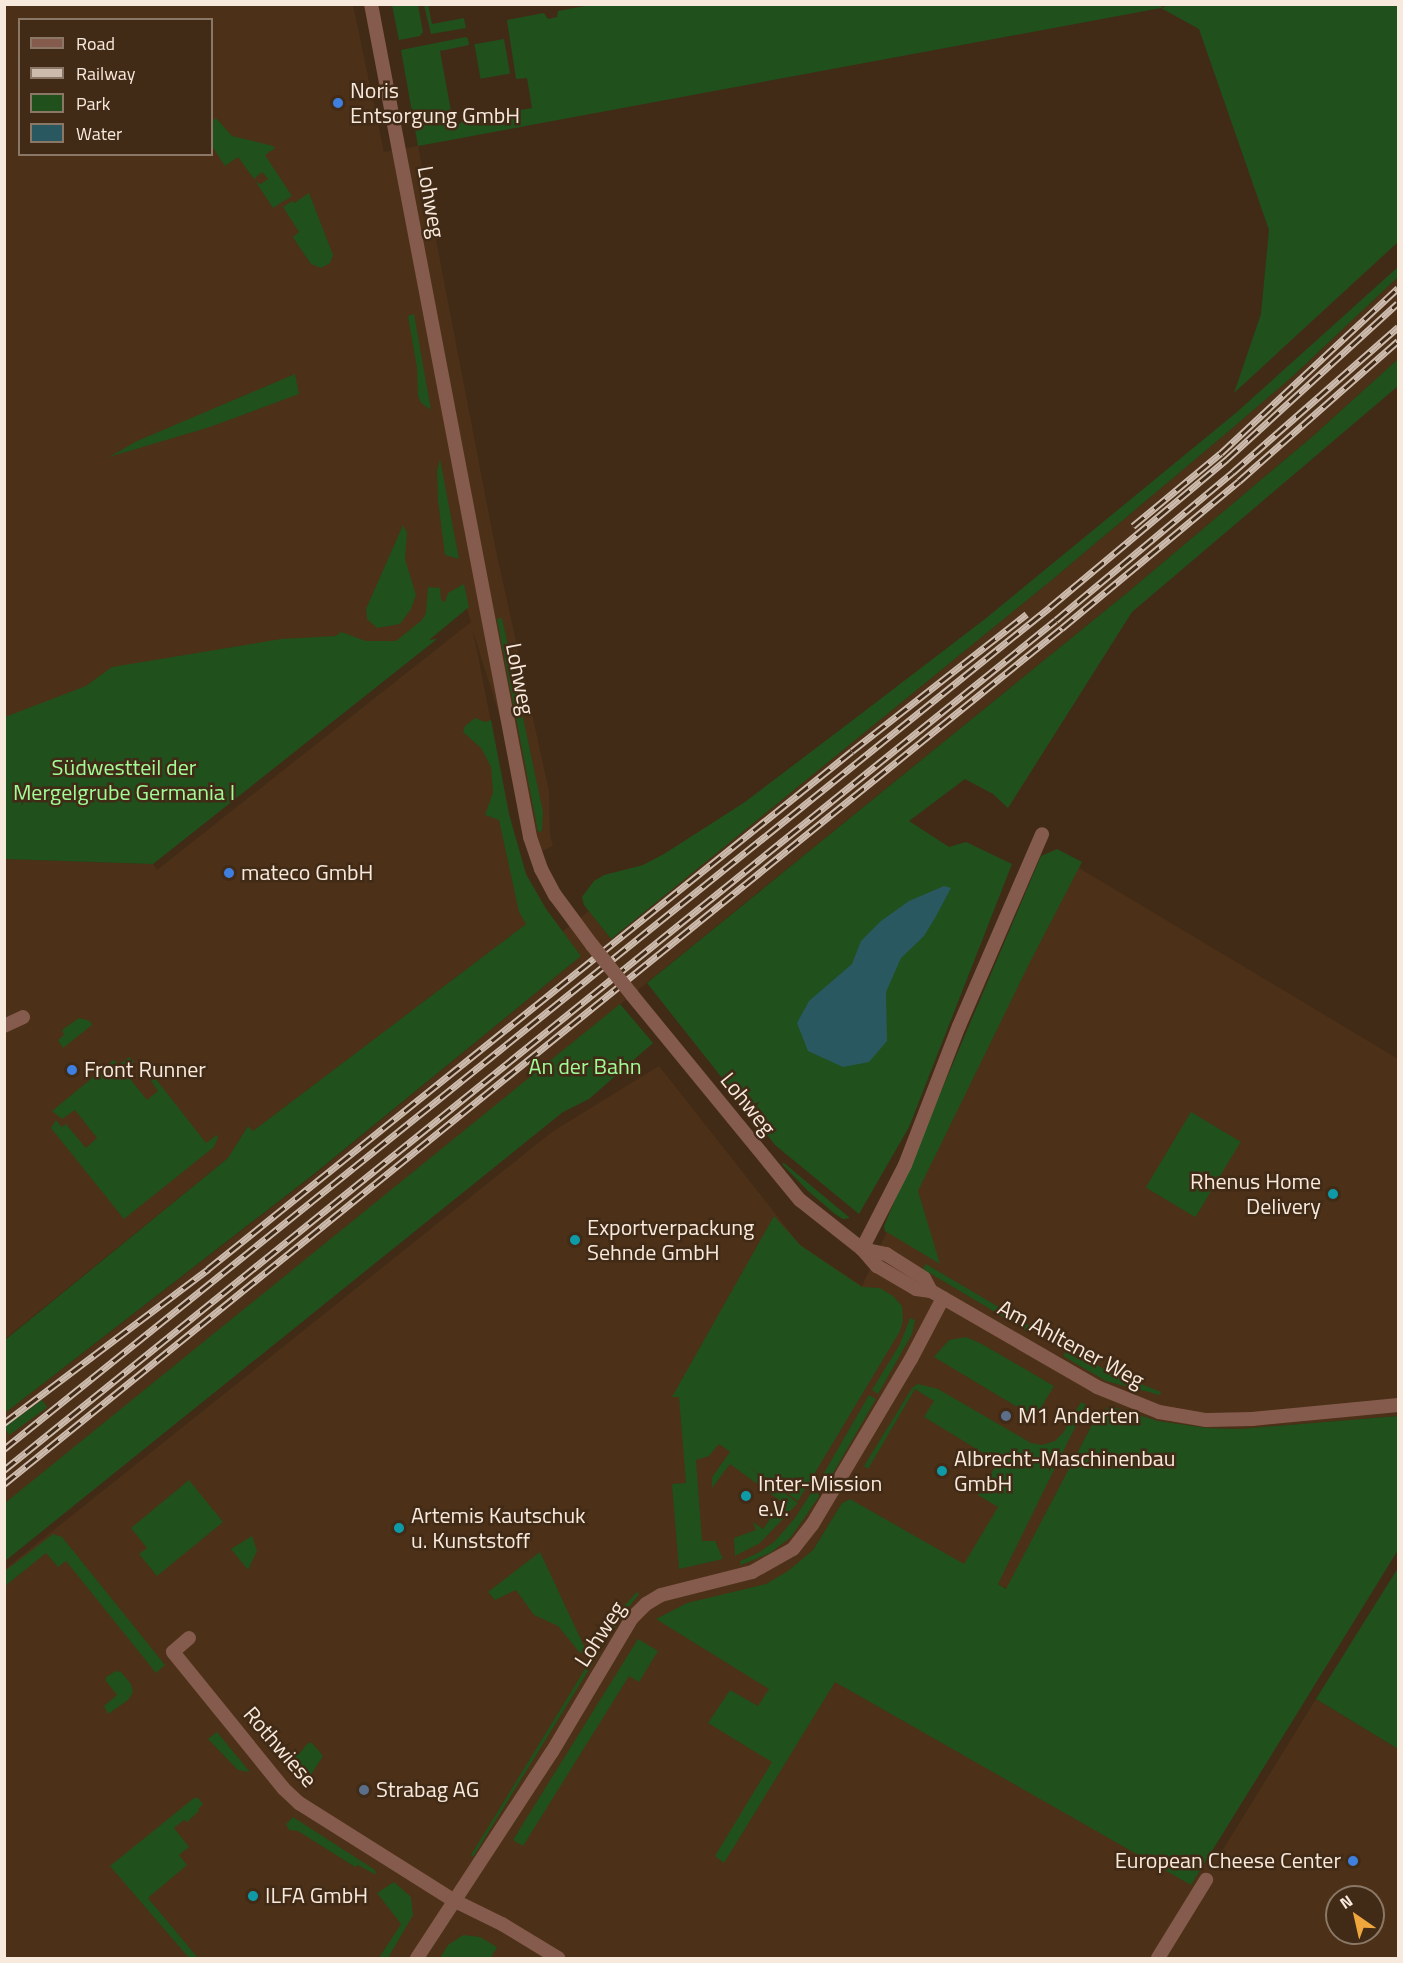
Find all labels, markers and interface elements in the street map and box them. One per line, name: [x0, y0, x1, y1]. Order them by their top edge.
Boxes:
legend: [18, 18, 213, 156]
text: Road: [76, 30, 115, 57]
text: Railway: [76, 60, 135, 87]
place label: Noris Entsorgung GmbH: [350, 77, 520, 128]
text: Park: [76, 90, 110, 117]
marker: Noris Entsorgung GmbH: [331, 96, 345, 110]
text: Water: [76, 120, 122, 147]
street label: Lohweg: [412, 164, 450, 240]
street label: Lohweg: [500, 641, 540, 717]
park label: Südwestteil der Mergelgrube Germania I: [13, 754, 235, 806]
place label: mateco GmbH: [241, 860, 373, 886]
marker: mateco GmbH: [222, 866, 236, 880]
park label: An der Bahn: [528, 1054, 642, 1080]
place label: Front Runner: [84, 1057, 206, 1083]
marker: Front Runner: [65, 1063, 79, 1077]
street label: Lohweg: [715, 1067, 781, 1141]
place label: Rhenus Home Delivery: [1190, 1168, 1321, 1220]
marker: Rhenus Home Delivery: [1326, 1187, 1340, 1201]
place label: Exportverpackung Sehnde GmbH: [587, 1214, 754, 1266]
marker: Exportverpackung Sehnde GmbH: [568, 1233, 582, 1247]
street label: Am Ahltener Weg: [993, 1294, 1149, 1394]
place label: M1 Anderten: [1018, 1403, 1140, 1429]
marker: M1 Anderten: [999, 1409, 1013, 1423]
place label: Albrecht-Maschinenbau GmbH: [954, 1445, 1175, 1496]
marker: Albrecht-Maschinenbau GmbH: [935, 1464, 949, 1478]
place label: Inter-Mission e.V.: [758, 1470, 882, 1522]
marker: Inter-Mission e.V.: [739, 1489, 753, 1503]
place label: Artemis Kautschuk u. Kunststoff: [411, 1502, 586, 1554]
marker: Artemis Kautschuk u. Kunststoff: [392, 1521, 406, 1535]
street label: Lohweg: [569, 1596, 631, 1672]
street label: Rothwiese: [238, 1701, 322, 1793]
place label: Strabag AG: [376, 1777, 479, 1803]
marker: Strabag AG: [357, 1783, 371, 1797]
place label: European Cheese Center: [1115, 1848, 1341, 1874]
marker: European Cheese Center: [1346, 1854, 1360, 1868]
place label: ILFA GmbH: [265, 1883, 368, 1909]
north arrow: [1325, 1885, 1385, 1945]
marker: ILFA GmbH: [246, 1889, 260, 1903]
text: N: [1335, 1889, 1357, 1915]

